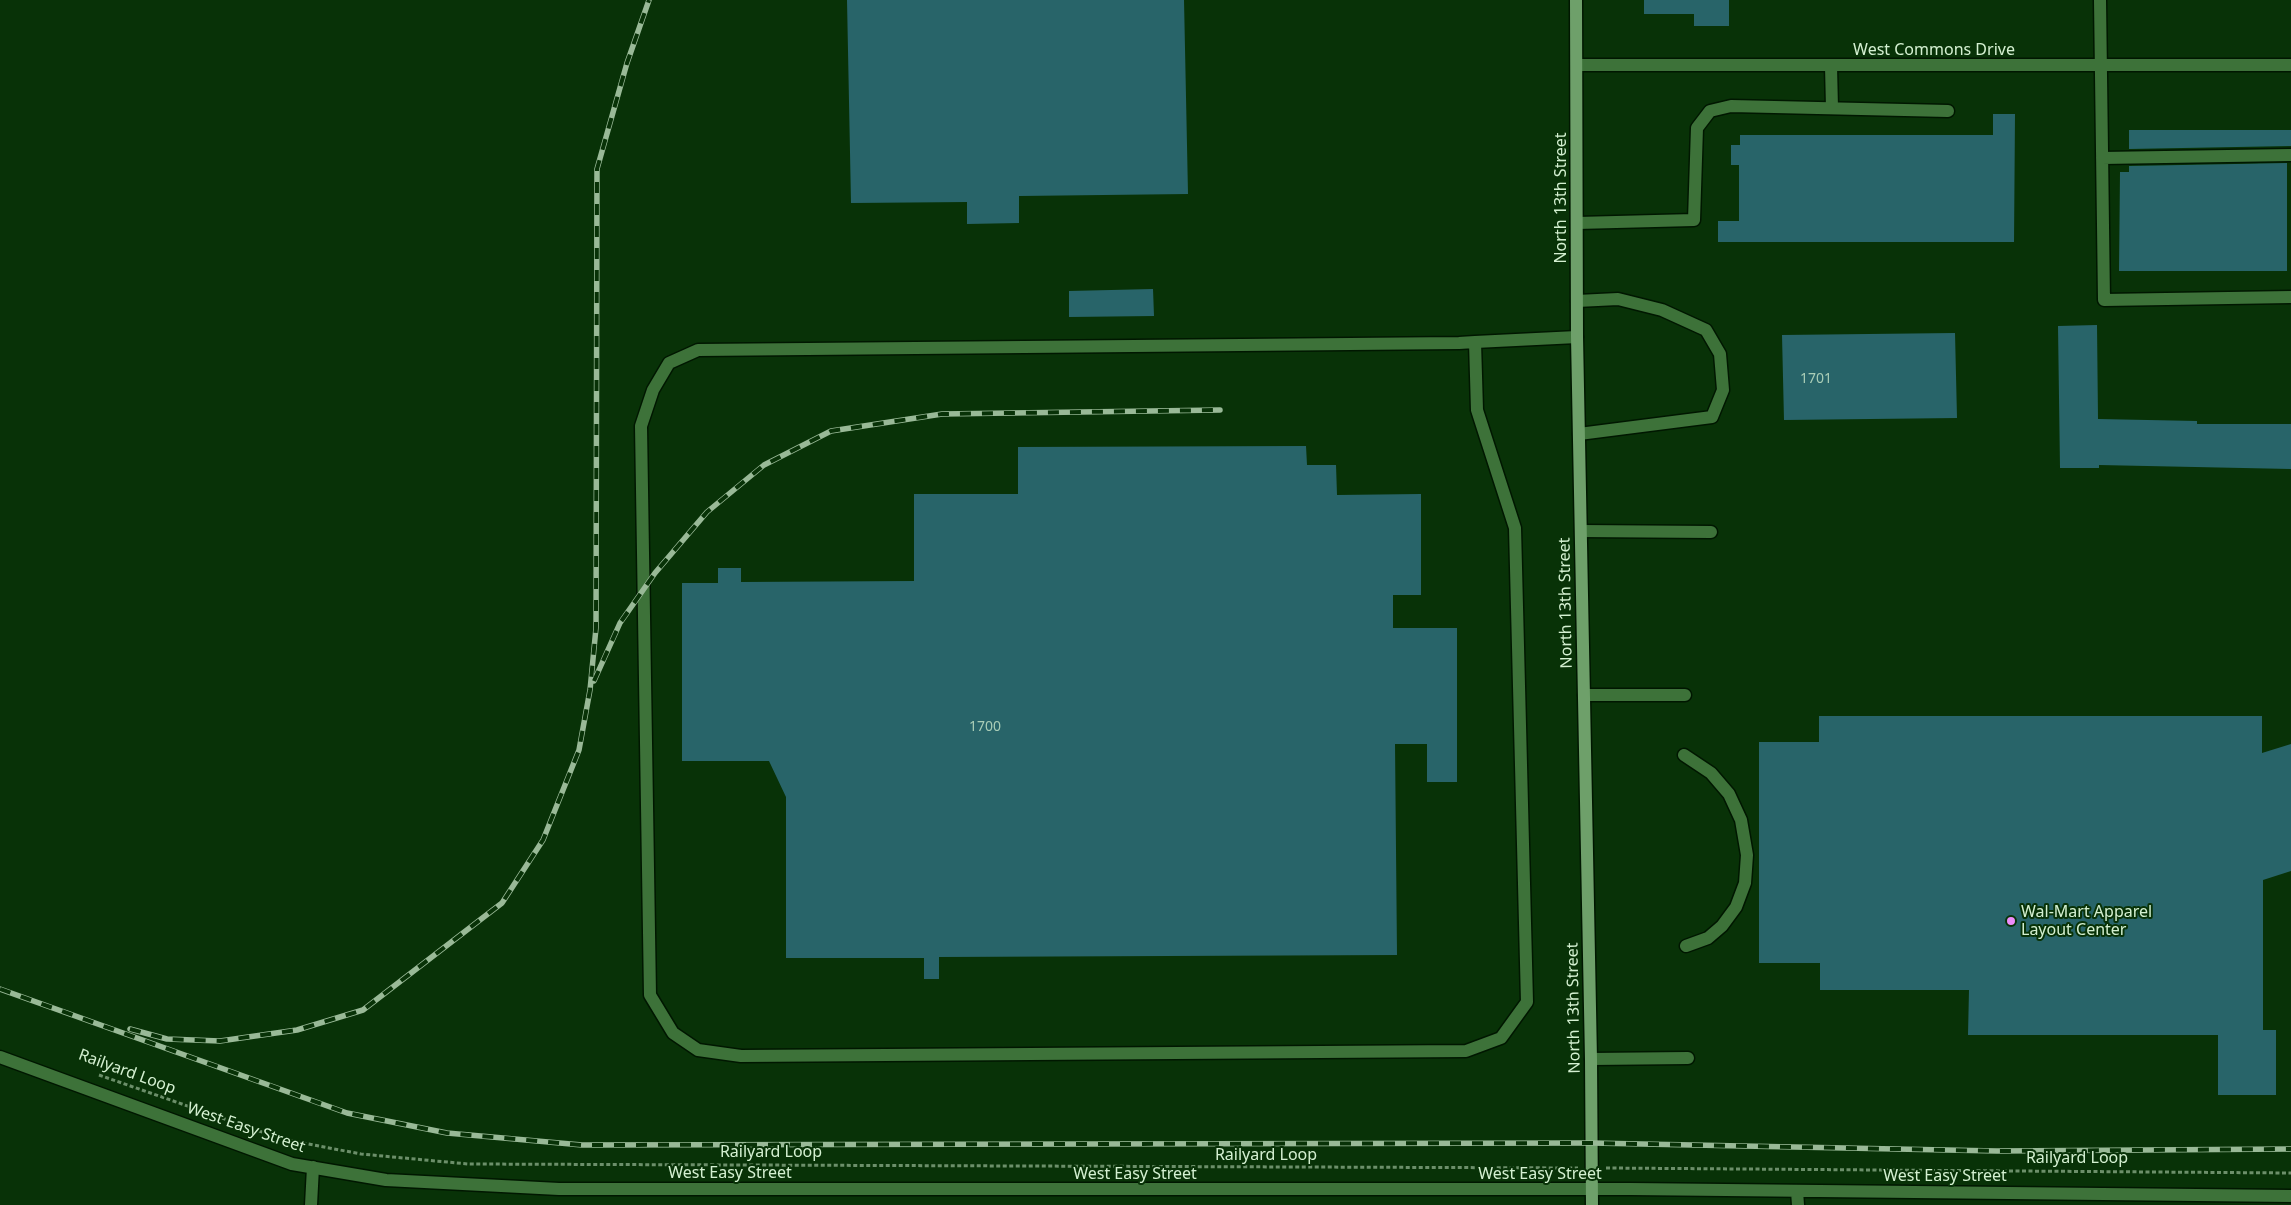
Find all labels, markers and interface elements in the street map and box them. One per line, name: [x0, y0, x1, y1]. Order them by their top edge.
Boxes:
street label: West Commons Drive: [1853, 40, 2015, 60]
street label: North 13th Street: [1551, 132, 1571, 264]
house number: 1701: [1800, 371, 1832, 387]
street label: North 13th Street: [1555, 537, 1577, 669]
house number: 1700: [969, 719, 1001, 735]
place label: Wal-Mart Apparel Layout Center: [2021, 902, 2152, 940]
marker: Wal-Mart Apparel Layout Center: [2005, 915, 2017, 927]
street label: North 13th Street: [1563, 942, 1585, 1074]
street label: Railyard Loop: [76, 1046, 178, 1098]
street label: West Easy Street: [184, 1099, 308, 1157]
street label: Railyard Loop: [720, 1142, 822, 1162]
street label: Railyard Loop: [1215, 1145, 1317, 1165]
street label: Railyard Loop: [2026, 1148, 2128, 1168]
street label: West Easy Street: [668, 1163, 792, 1183]
street label: West Easy Street: [1073, 1164, 1197, 1184]
street label: West Easy Street: [1478, 1164, 1602, 1184]
street label: West Easy Street: [1883, 1166, 2007, 1186]

